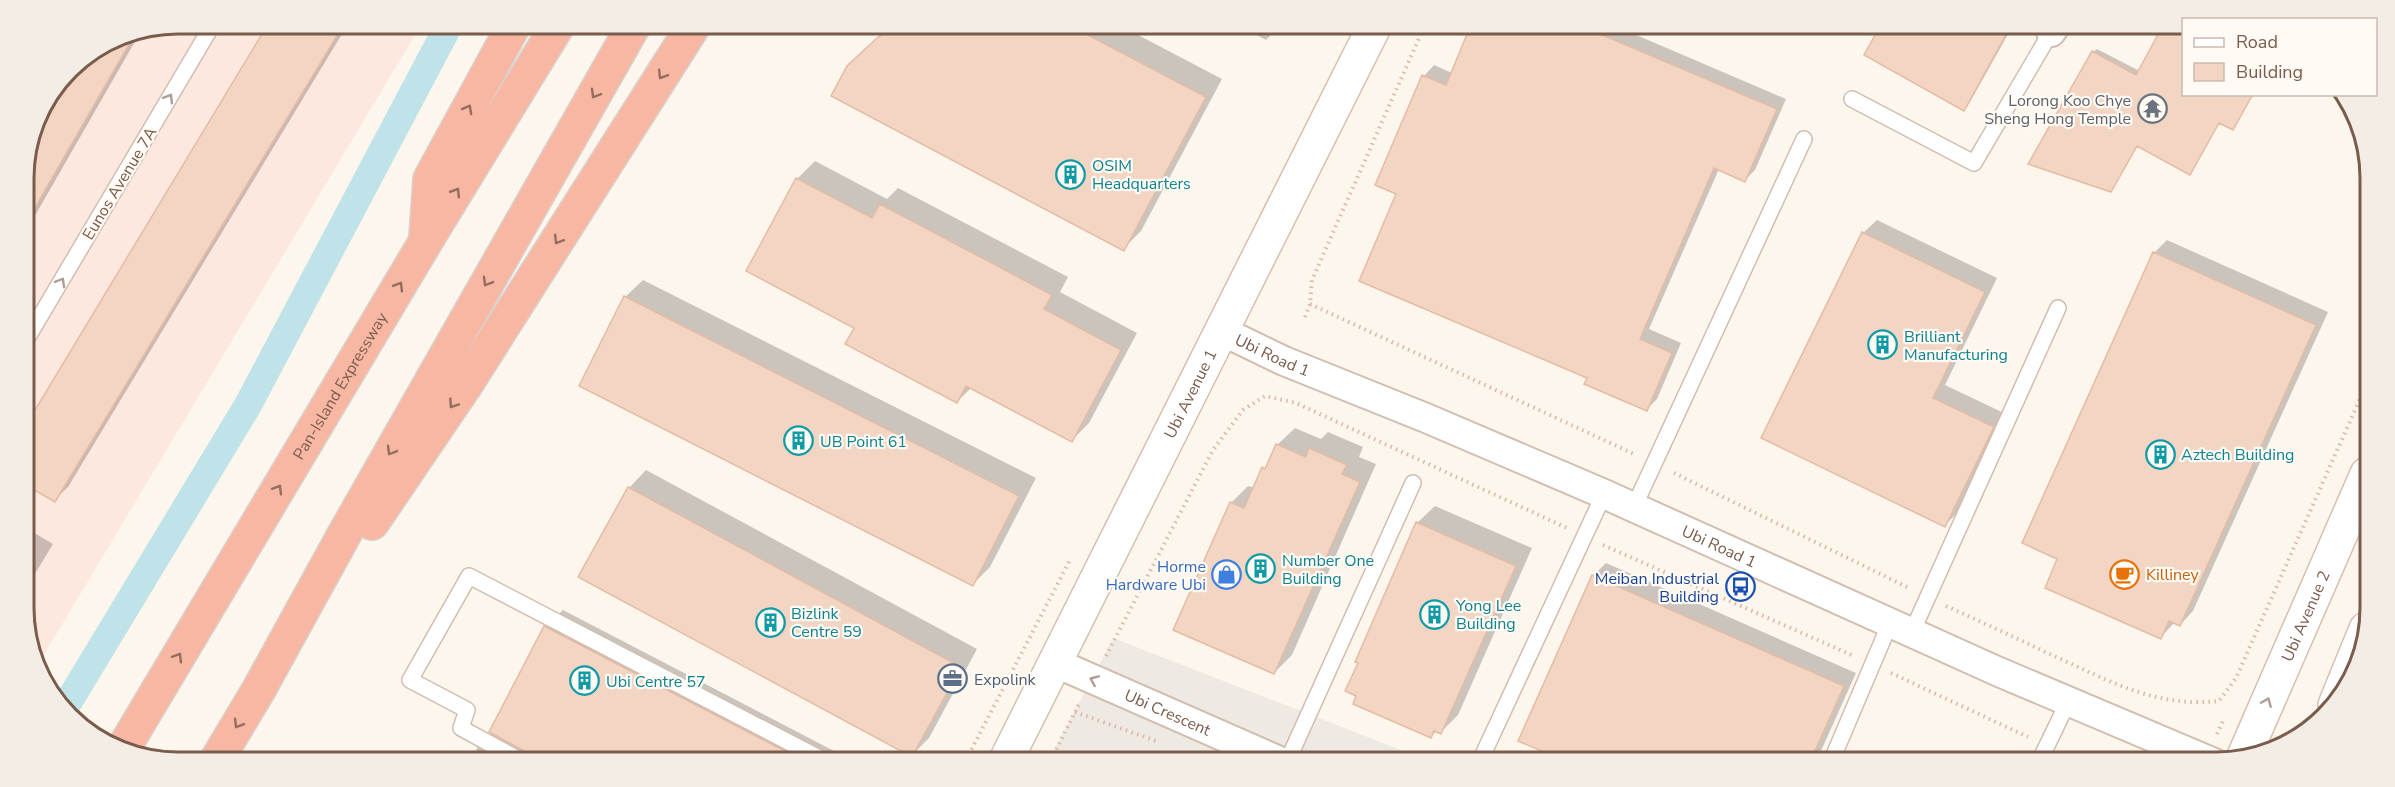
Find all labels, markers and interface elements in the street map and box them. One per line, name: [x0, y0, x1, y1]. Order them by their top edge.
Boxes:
legend: [2182, 18, 2377, 96]
text: Road: [2236, 30, 2278, 54]
text: Building: [2236, 60, 2303, 84]
one-way arrow: [658, 69, 670, 79]
one-way arrow: [590, 88, 602, 98]
place label: Lorong Koo Chye Sheng Hong Temple: [1984, 90, 2131, 130]
temple icon: Lorong Koo Chye Sheng Hong Temple: [2136, 93, 2168, 125]
one-way arrow: [161, 94, 173, 105]
one-way arrow: [461, 105, 472, 115]
street label: Eunos Avenue 7A: [77, 123, 162, 244]
place label: OSIM Headquarters: [1092, 155, 1191, 195]
building icon: OSIM Headquarters: [1055, 158, 1087, 190]
one-way arrow: [449, 187, 460, 198]
one-way arrow: [555, 233, 566, 244]
one-way arrow: [483, 276, 495, 286]
one-way arrow: [53, 277, 65, 288]
one-way arrow: [392, 282, 404, 292]
street label: Pan-Island Expressway: [288, 308, 393, 464]
place label: Brilliant Manufacturing: [1904, 326, 2008, 366]
street label: Ubi Road 1: [1231, 329, 1313, 382]
building icon: Brilliant Manufacturing: [1867, 329, 1899, 361]
street label: Ubi Avenue 1: [1159, 346, 1222, 442]
one-way arrow: [449, 397, 460, 408]
building icon: UB Point 61: [783, 425, 815, 457]
place label: UB Point 61: [820, 431, 907, 453]
building icon: Aztech Building: [2144, 438, 2176, 470]
place label: Aztech Building: [2181, 444, 2294, 466]
one-way arrow: [387, 445, 398, 455]
one-way arrow: [270, 485, 282, 495]
street label: Ubi Road 1: [1678, 520, 1760, 573]
place label: Number One Building: [1282, 550, 1374, 590]
building icon: Number One Building: [1245, 553, 1277, 585]
place label: Horme Hardware Ubi: [1106, 556, 1206, 596]
cafe icon: Killiney: [2109, 558, 2141, 590]
shop icon: Horme Hardware Ubi: [1211, 559, 1243, 591]
place label: Killiney: [2146, 564, 2199, 586]
street label: Ubi Avenue 2: [2277, 567, 2336, 665]
place label: Meiban Industrial Building: [1595, 568, 1719, 608]
bus stop icon: Meiban Industrial Building: [1724, 571, 1756, 603]
place label: Yong Lee Building: [1455, 595, 1521, 635]
building icon: Yong Lee Building: [1419, 598, 1451, 630]
place label: Bizlink Centre 59: [791, 603, 862, 643]
building icon: Bizlink Centre 59: [754, 606, 786, 638]
one-way arrow: [171, 653, 182, 663]
office icon: Expolink: [937, 663, 969, 695]
building icon: Ubi Centre 57: [569, 665, 601, 697]
place label: Expolink: [974, 669, 1036, 691]
place label: Ubi Centre 57: [606, 671, 706, 693]
one-way arrow: [1089, 675, 1100, 687]
street label: Ubi Crescent: [1121, 684, 1214, 742]
one-way arrow: [2260, 698, 2272, 709]
one-way arrow: [234, 718, 245, 728]

